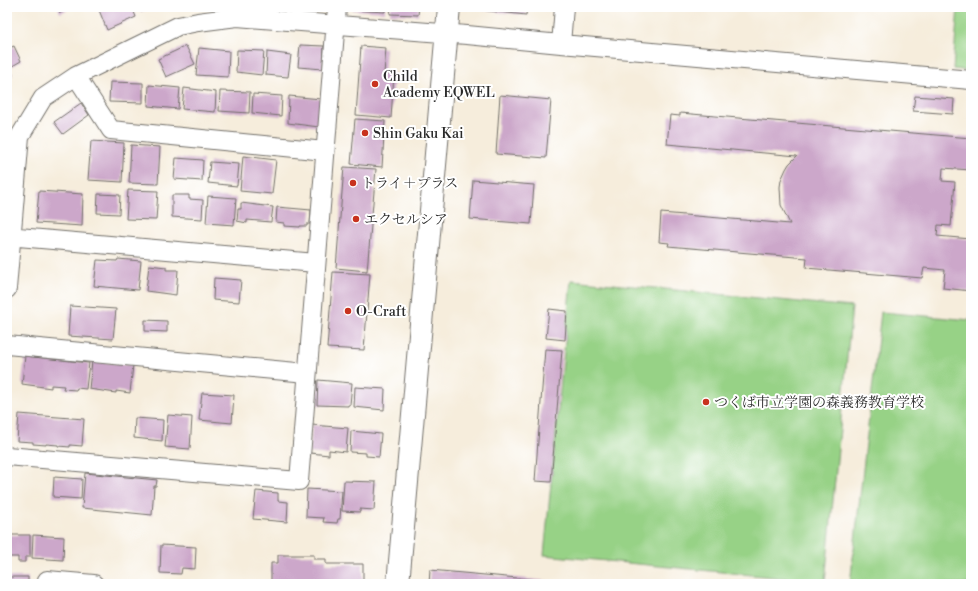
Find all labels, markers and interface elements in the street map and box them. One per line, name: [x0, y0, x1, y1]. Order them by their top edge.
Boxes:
place label: Child Academy EQWEL: [382, 68, 495, 102]
marker: Child Academy EQWEL: [370, 79, 380, 89]
place label: Shin Gaku Kai: [373, 125, 464, 143]
marker: Shin Gaku Kai: [360, 128, 370, 138]
place label: トライ＋プラス: [361, 175, 458, 193]
marker: トライ＋プラス: [348, 178, 358, 188]
place label: エクセルシア: [364, 211, 448, 229]
marker: エクセルシア: [351, 214, 361, 224]
place label: O-Craft: [356, 303, 406, 321]
marker: O-Craft: [343, 306, 353, 316]
place label: つくば市立学園の森義務教育学校: [714, 394, 924, 412]
marker: つくば市立学園の森義務教育学校: [701, 397, 711, 407]

